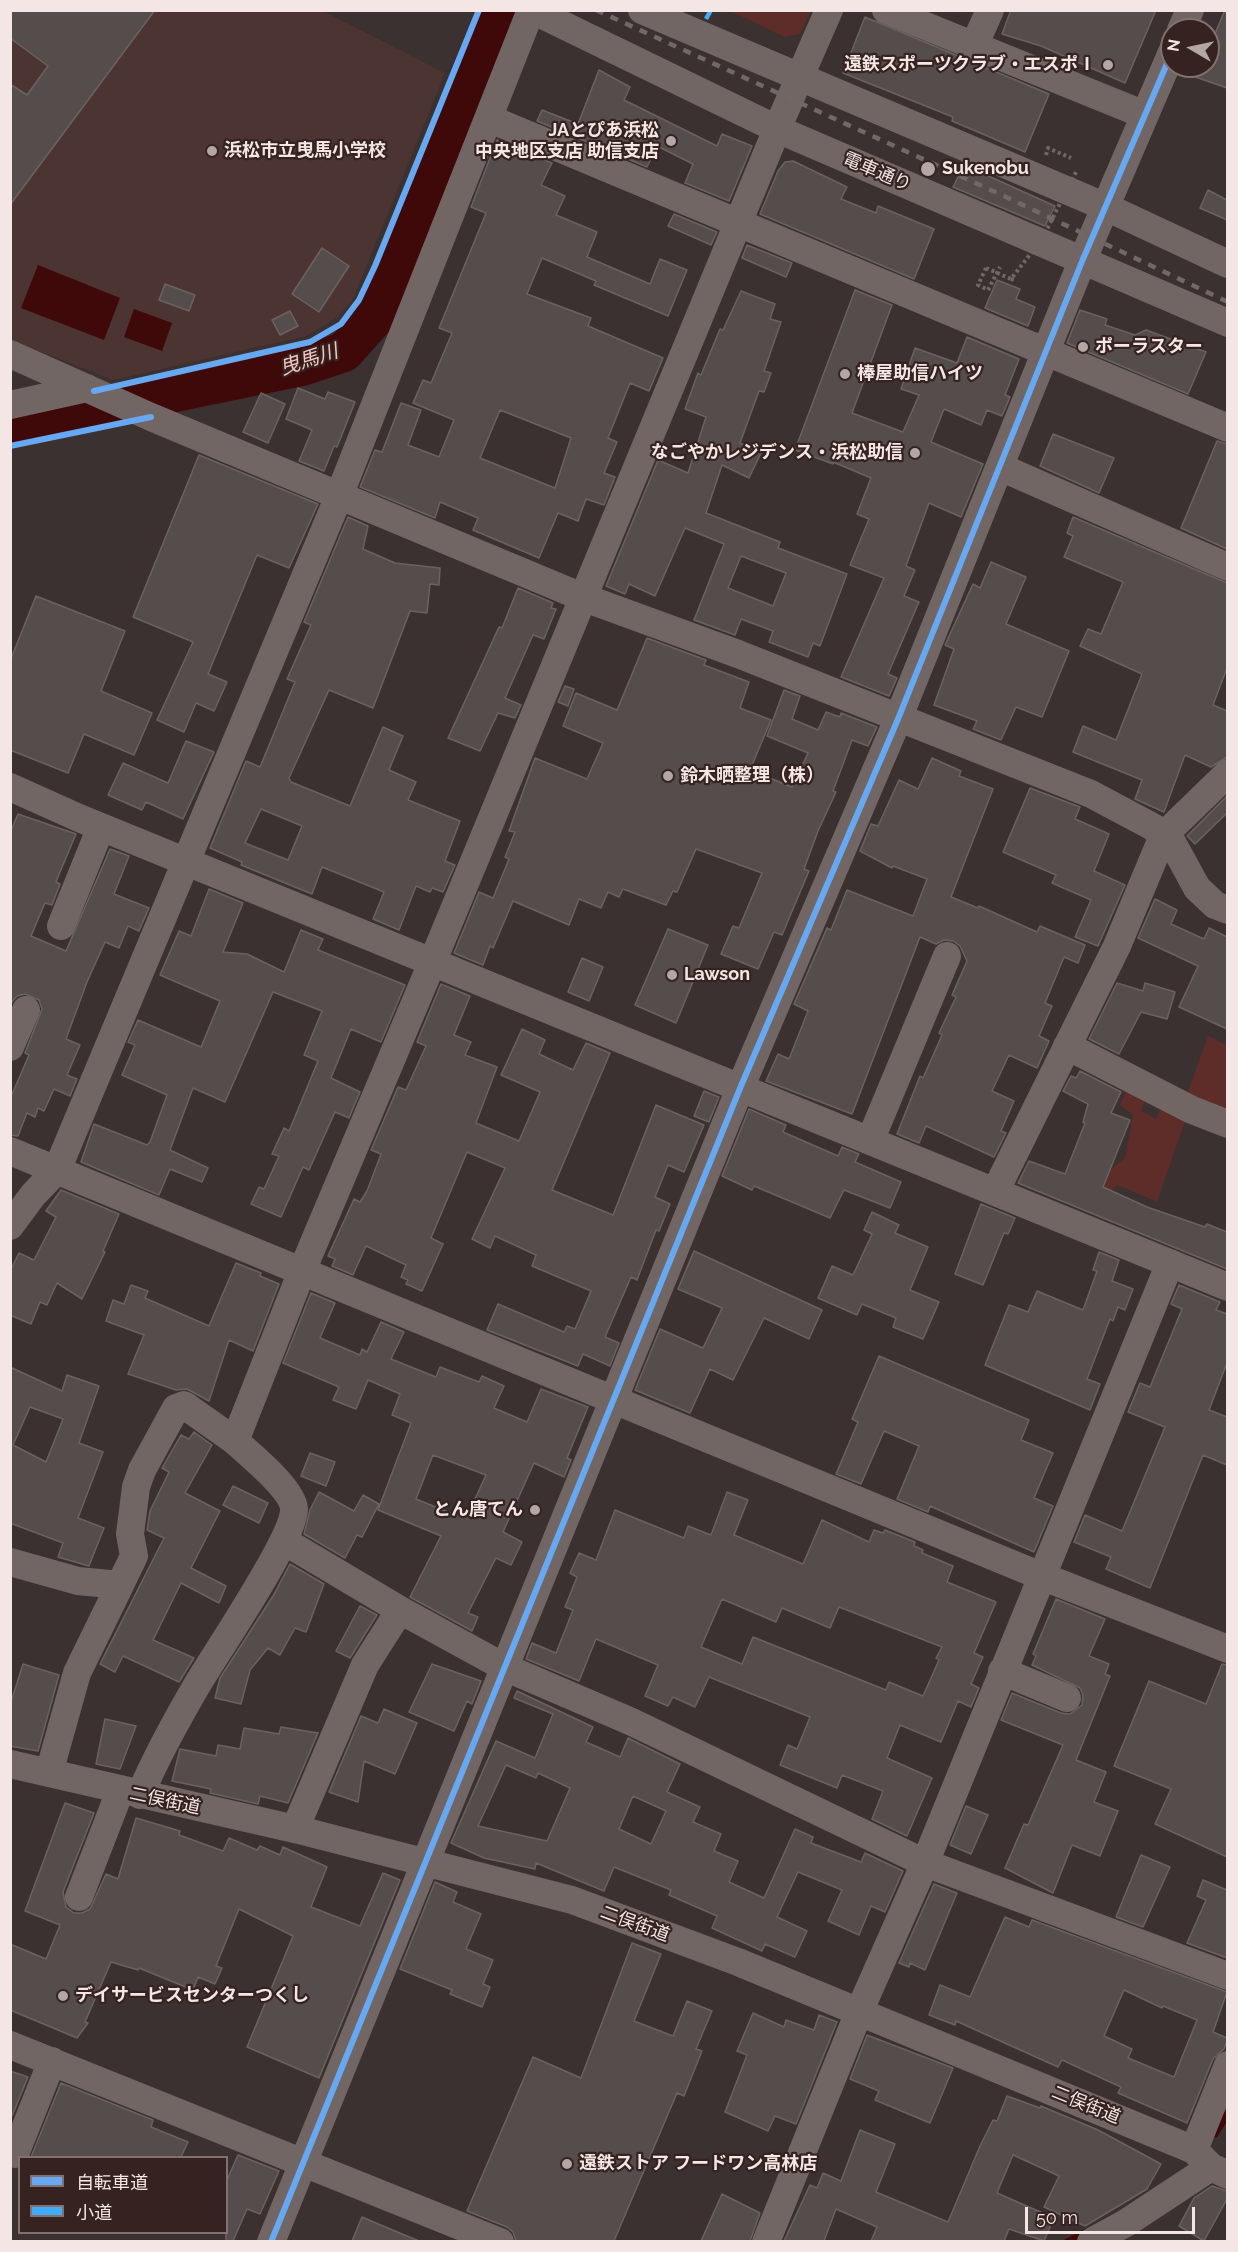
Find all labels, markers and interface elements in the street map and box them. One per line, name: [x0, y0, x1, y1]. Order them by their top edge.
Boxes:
north arrow: [1160, 18, 1220, 78]
text: N: [1163, 38, 1184, 53]
place label: 遠鉄スポーツクラブ・エスポⅠ: [844, 54, 1096, 76]
marker: 遠鉄スポーツクラブ・エスポⅠ: [1101, 58, 1115, 72]
place label: JAとぴあ浜松 中央地区支店 助信支店: [475, 120, 659, 162]
marker: JAとぴあ浜松 中央地区支店 助信支店: [664, 134, 678, 148]
place label: 浜松市立曳馬小学校: [224, 140, 386, 162]
marker: 浜松市立曳馬小学校: [205, 144, 219, 158]
street label: 電車通り: [840, 148, 914, 196]
place label: Sukenobu: [942, 158, 1029, 180]
marker: Sukenobu: [919, 160, 937, 178]
place label: ポーラスター: [1095, 336, 1203, 358]
water label: 曳馬川: [277, 339, 341, 381]
marker: ポーラスター: [1076, 340, 1090, 354]
place label: 棒屋助信ハイツ: [857, 363, 983, 385]
marker: 棒屋助信ハイツ: [838, 367, 852, 381]
place label: なごやかレジデンス・浜松助信: [651, 442, 903, 464]
marker: なごやかレジデンス・浜松助信: [908, 446, 922, 460]
place label: 鈴木晒整理（株）: [680, 765, 824, 787]
marker: 鈴木晒整理（株）: [661, 769, 675, 783]
place label: Lawson: [684, 964, 750, 986]
marker: Lawson: [665, 968, 679, 982]
place label: とん唐てん: [433, 1499, 523, 1521]
marker: とん唐てん: [528, 1503, 542, 1517]
street label: 二俣街道: [128, 1783, 202, 1819]
street label: 二俣街道: [597, 1902, 673, 1946]
place label: デイサービスセンターつくし: [75, 1985, 309, 2007]
marker: デイサービスセンターつくし: [56, 1989, 70, 2003]
street label: 二俣街道: [1049, 2082, 1123, 2128]
place label: 遠鉄ストア フードワン高林店: [579, 2153, 817, 2175]
legend: [18, 2156, 228, 2234]
marker: 遠鉄ストア フードワン高林店: [560, 2157, 574, 2171]
text: 自転車道: [76, 2172, 148, 2193]
scale bar: [1028, 2195, 1198, 2233]
text: 小道: [76, 2202, 112, 2223]
text: 50 m: [1036, 2207, 1078, 2228]

